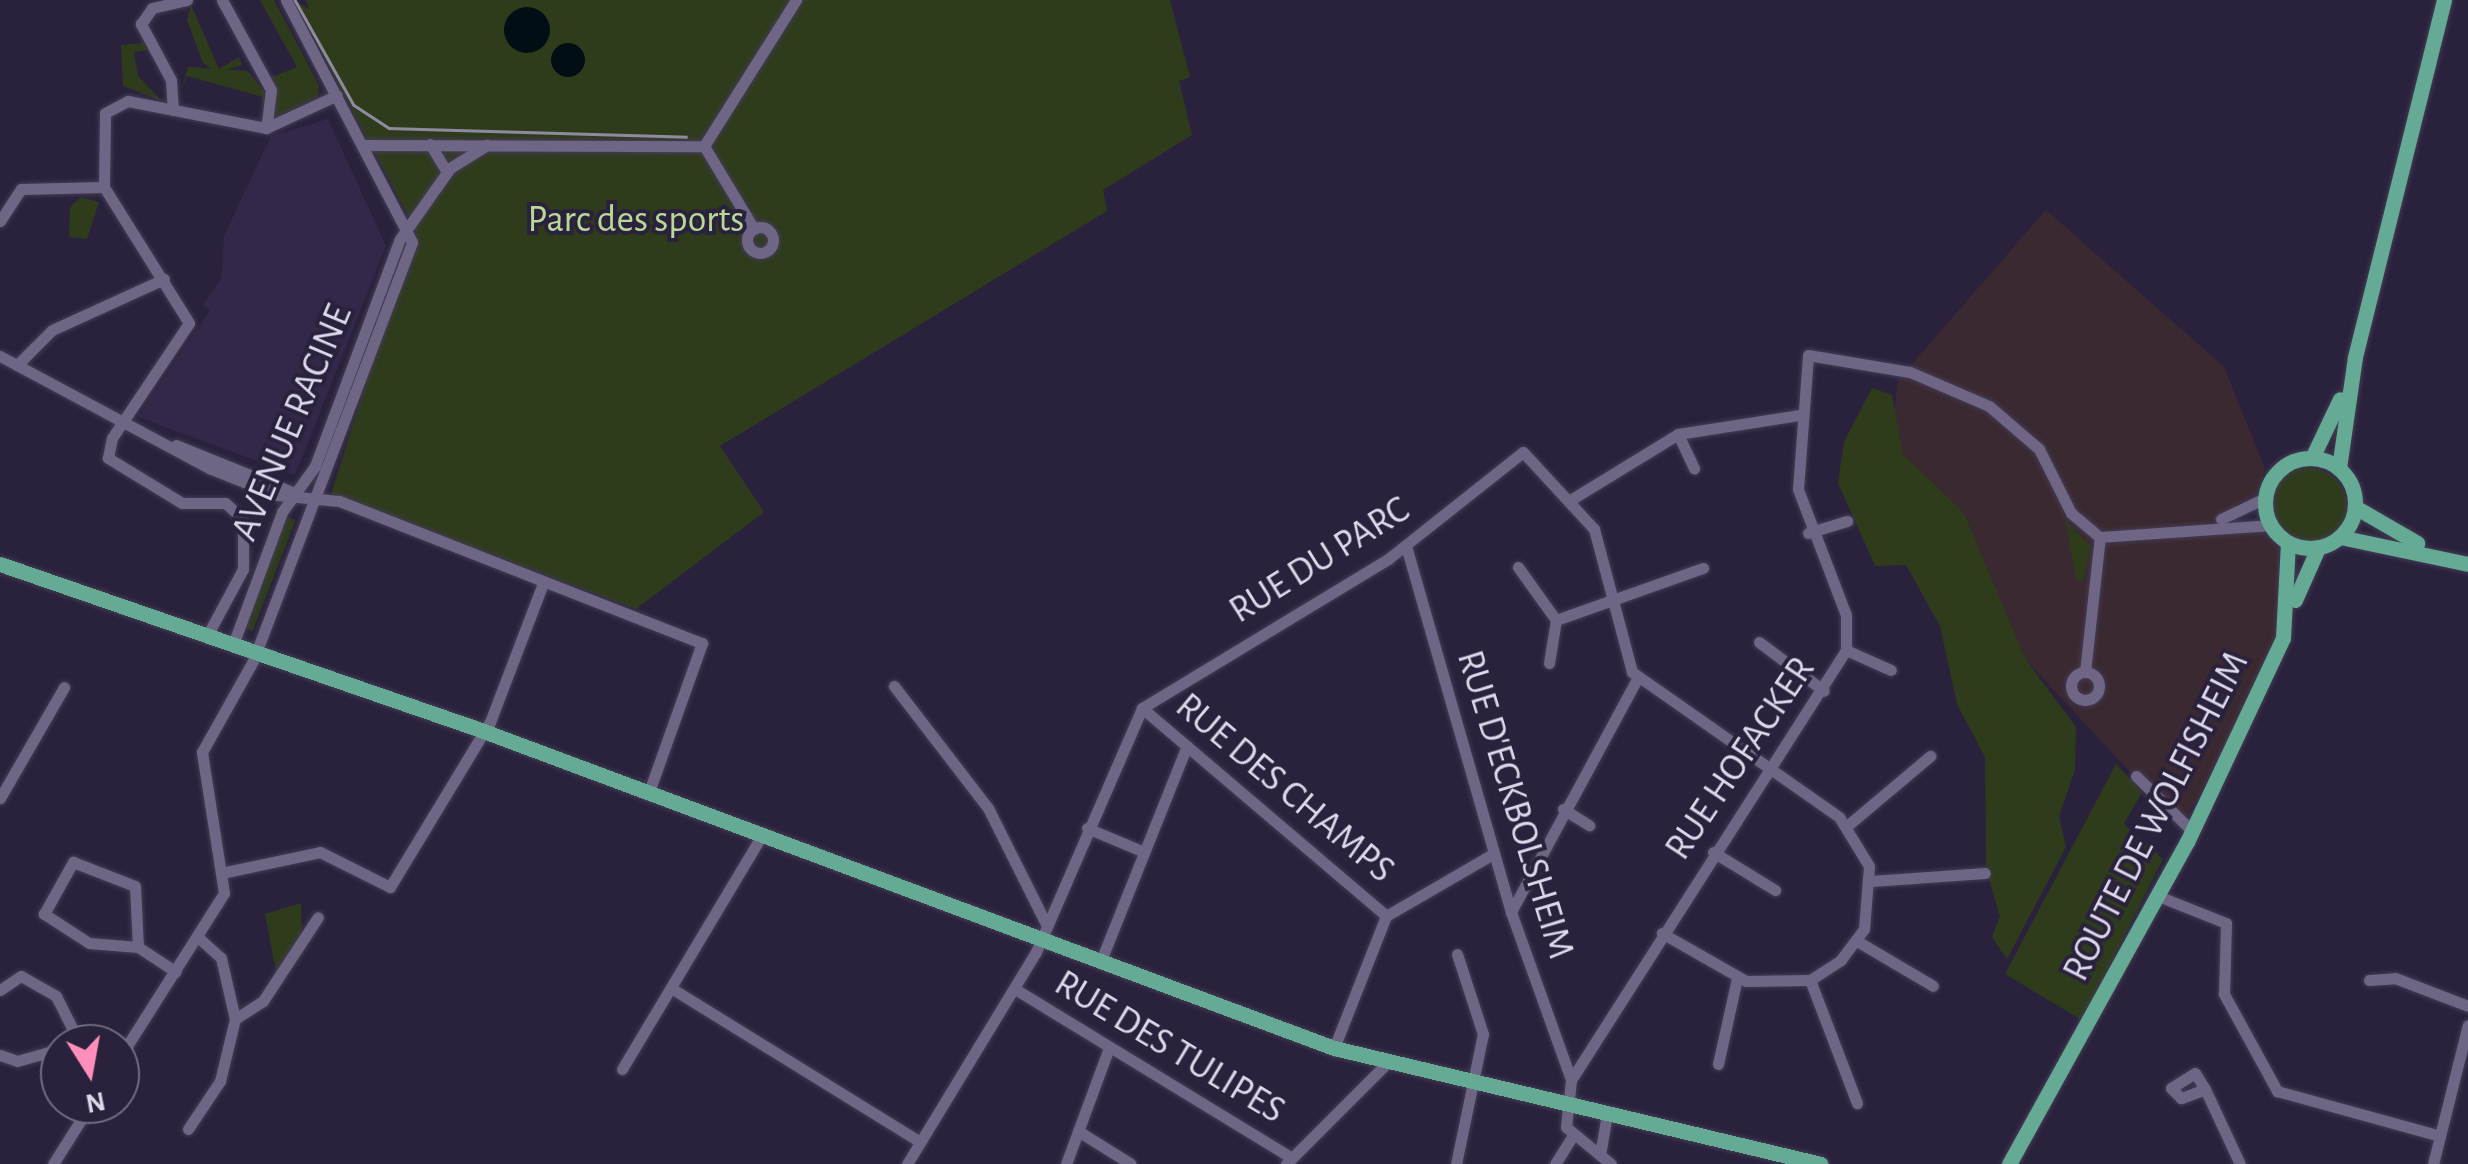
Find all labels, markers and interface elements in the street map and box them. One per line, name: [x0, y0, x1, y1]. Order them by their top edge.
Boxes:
park label: Parc des sports: [528, 198, 744, 244]
street label: AVENUE RACINE: [223, 298, 363, 548]
street label: RUE DU PARC: [1222, 488, 1418, 634]
street label: RUE D'ECKBOLSHEIM: [1445, 645, 1583, 965]
street label: ROUTE DE WOLFISHEIM: [2054, 645, 2260, 989]
street label: RUE HOFACKER: [1656, 649, 1826, 869]
street label: RUE DES CHAMPS: [1165, 684, 1403, 894]
street label: RUE DES TULIPES: [1046, 961, 1292, 1135]
north arrow: [40, 1024, 140, 1124]
text: N: [83, 1086, 108, 1117]

